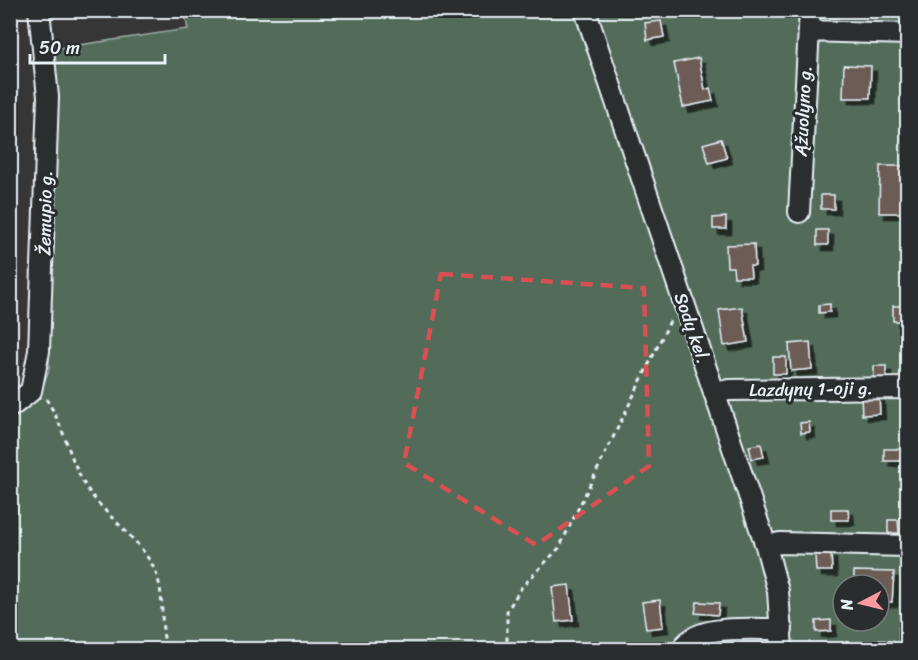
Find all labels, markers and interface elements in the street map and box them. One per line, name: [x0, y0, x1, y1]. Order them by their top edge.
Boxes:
scale bar: [30, 27, 165, 65]
text: 50 m: [39, 32, 80, 64]
street label: Ąžuolyno g.: [785, 65, 821, 158]
street label: Žemupio g.: [28, 170, 62, 256]
street label: Sodų kel.: [665, 288, 719, 368]
street label: Lazdynų 1-oji g.: [749, 372, 873, 406]
north arrow: [831, 573, 891, 633]
text: N: [831, 597, 862, 613]

